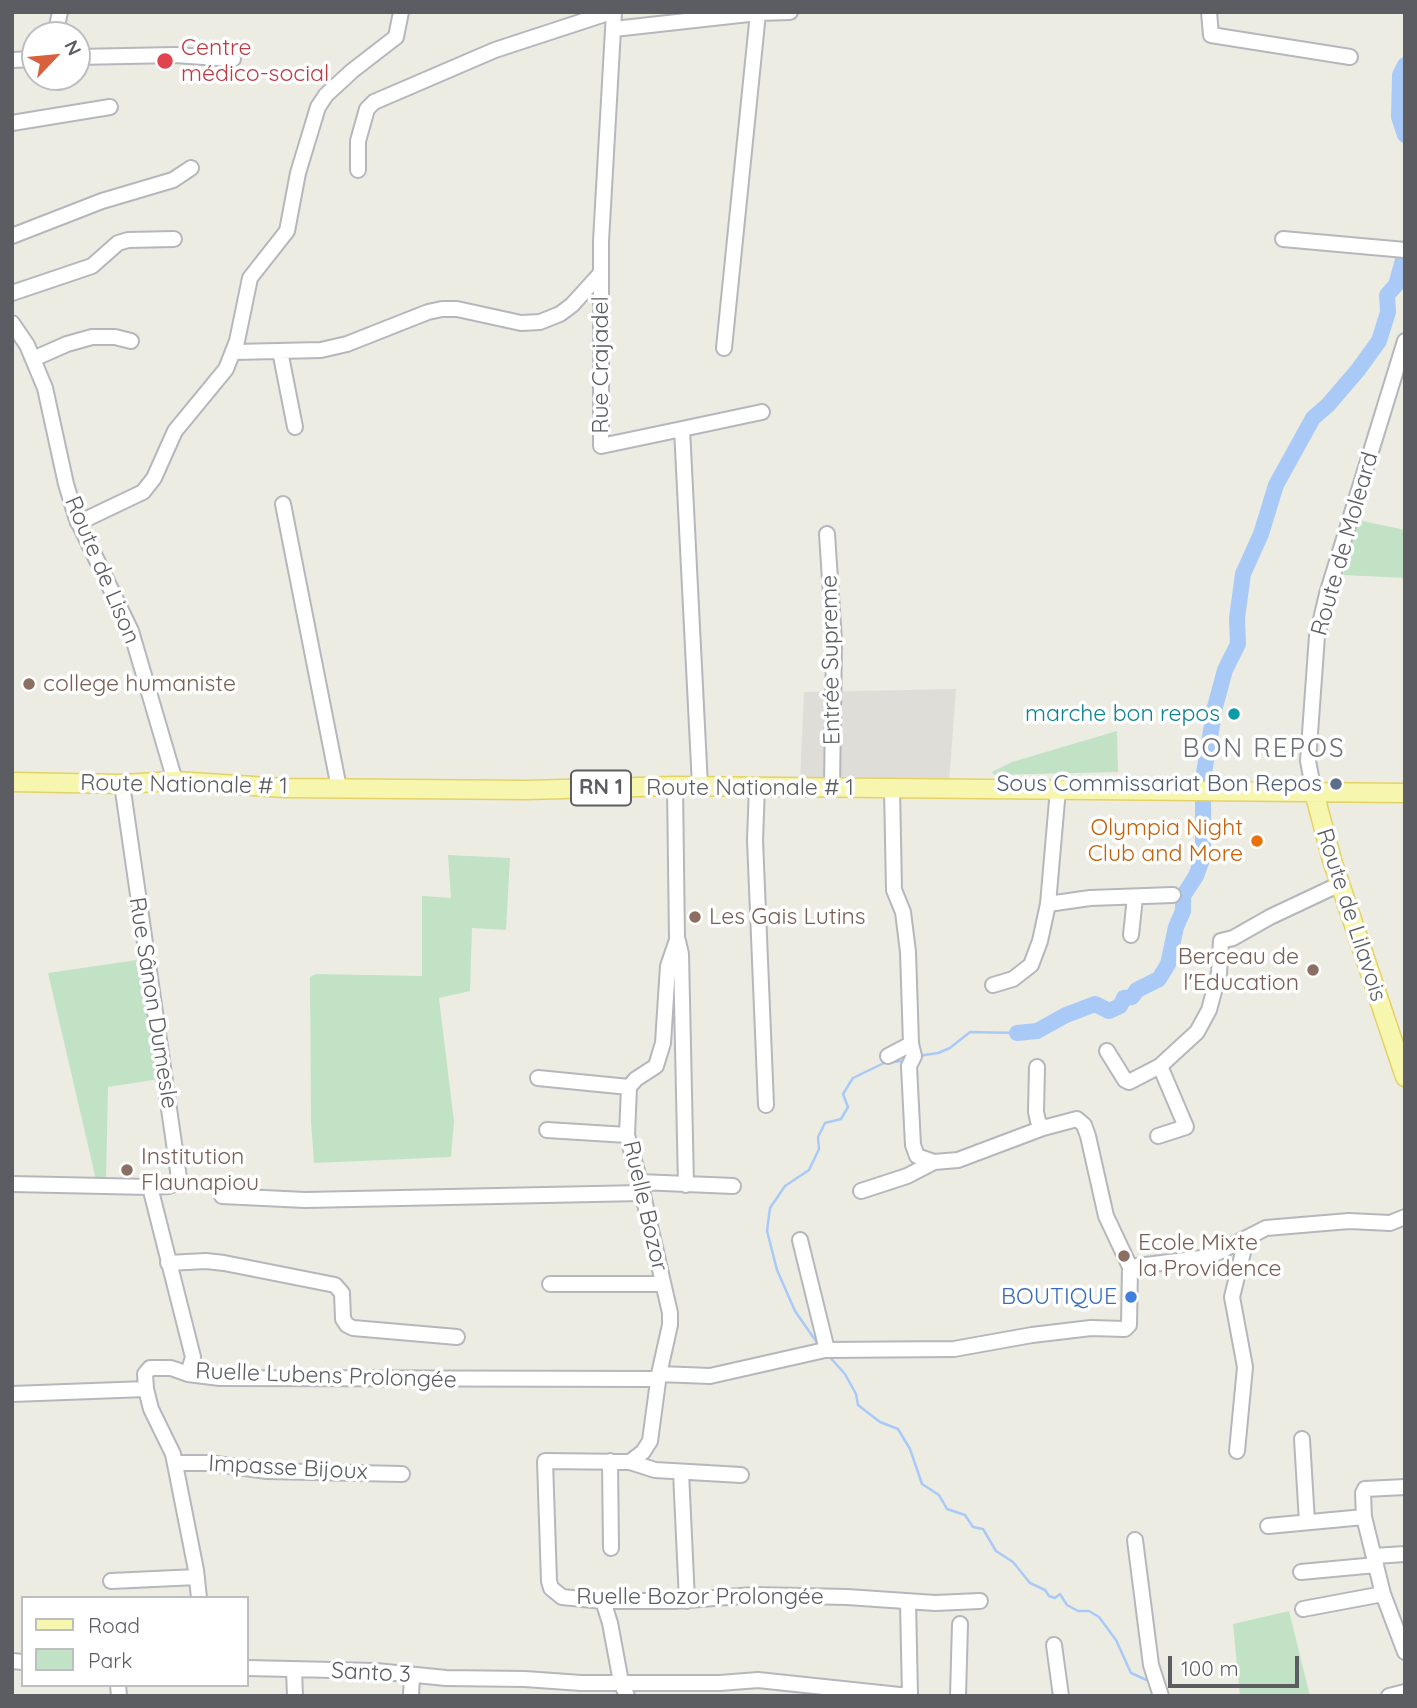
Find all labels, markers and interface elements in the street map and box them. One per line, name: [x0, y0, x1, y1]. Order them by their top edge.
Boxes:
north arrow: [21, 21, 91, 91]
place label: Centre médico-social: [181, 34, 329, 88]
text: N: [59, 36, 87, 59]
marker: Centre médico-social: [155, 51, 175, 71]
street label: Rue Crajadel: [587, 296, 615, 434]
street label: Route de Moleard: [1306, 449, 1384, 639]
street label: Route de Lison: [59, 492, 145, 648]
street label: Entrée Supreme: [816, 575, 846, 745]
place label: college humaniste: [43, 670, 236, 698]
marker: college humaniste: [21, 676, 37, 692]
place label: marche bon repos: [1025, 700, 1220, 728]
marker: marche bon repos: [1226, 706, 1242, 722]
district label: BON REPOS: [1184, 733, 1344, 765]
street label: Route Nationale # 1: [80, 769, 288, 801]
road number: RN 1: [571, 770, 631, 806]
place label: Sous Commissariat Bon Repos: [996, 770, 1322, 798]
street label: Route Nationale # 1: [646, 774, 854, 802]
marker: Sous Commissariat Bon Repos: [1328, 776, 1344, 792]
place label: Olympia Night Club and More: [1088, 814, 1243, 868]
street label: Route de Lilavois: [1310, 825, 1392, 1005]
marker: Olympia Night Club and More: [1249, 833, 1265, 849]
street label: Rue Sânon Dumesle: [123, 895, 183, 1111]
place label: Les Gais Lutins: [709, 903, 866, 931]
marker: Les Gais Lutins: [687, 909, 703, 925]
place label: Berceau de l'Education: [1178, 943, 1299, 997]
marker: Berceau de l'Education: [1305, 962, 1321, 978]
street label: Ruelle Bozor: [617, 1138, 673, 1274]
place label: Institution Flaunapiou: [141, 1143, 259, 1197]
marker: Institution Flaunapiou: [119, 1162, 135, 1178]
place label: Ecole Mixte la Providence: [1138, 1229, 1282, 1283]
marker: Ecole Mixte la Providence: [1116, 1248, 1132, 1264]
place label: BOUTIQUE: [1001, 1283, 1117, 1311]
marker: BOUTIQUE: [1123, 1289, 1139, 1305]
street label: Ruelle Lubens Prolongée: [195, 1358, 457, 1394]
street label: Impasse Bijoux: [208, 1450, 368, 1486]
street label: Ruelle Bozor Prolongée: [576, 1583, 824, 1611]
legend: [21, 1596, 248, 1687]
text: Road: [88, 1612, 140, 1638]
scale bar: [1172, 1642, 1303, 1686]
text: Park: [88, 1647, 132, 1673]
text: 100 m: [1181, 1655, 1239, 1681]
street label: Santo 3: [330, 1657, 412, 1689]

